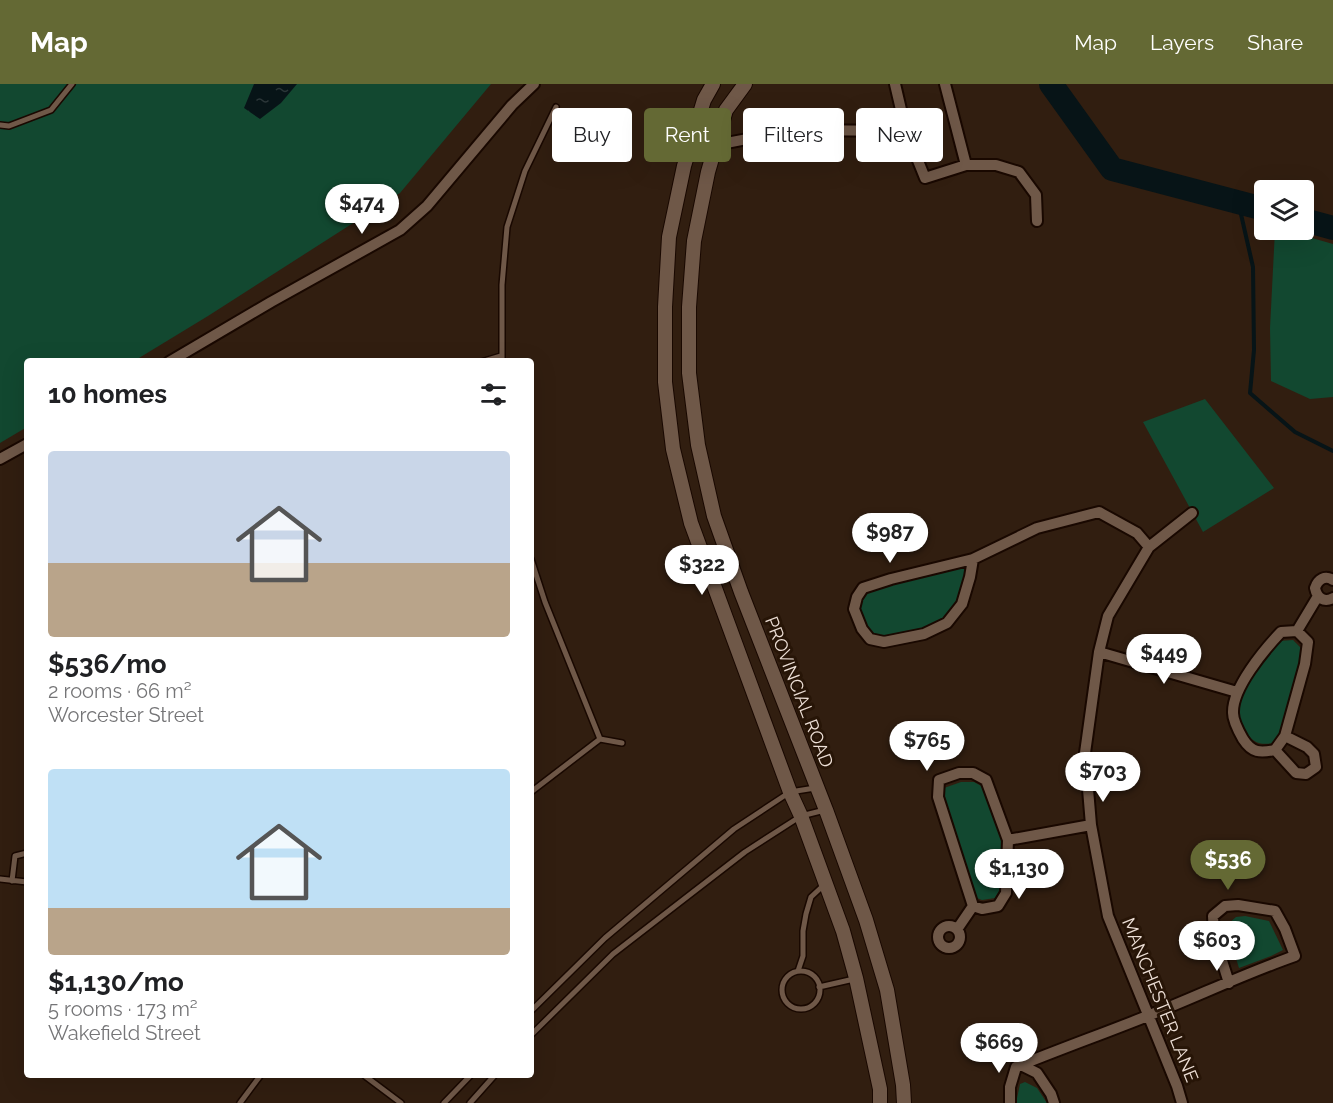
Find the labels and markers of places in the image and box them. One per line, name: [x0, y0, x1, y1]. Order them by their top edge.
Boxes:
pin: $474: [326, 184, 398, 235]
pin: $987: [854, 513, 926, 564]
pin: $322: [666, 545, 738, 596]
pin: $449: [1128, 634, 1200, 685]
pin: $765: [891, 721, 963, 772]
pin: $703: [1067, 752, 1139, 803]
pin: $536: [1192, 840, 1264, 891]
pin: $1,130: [970, 849, 1068, 900]
pin: $603: [1181, 921, 1253, 972]
pin: $669: [963, 1023, 1035, 1074]

